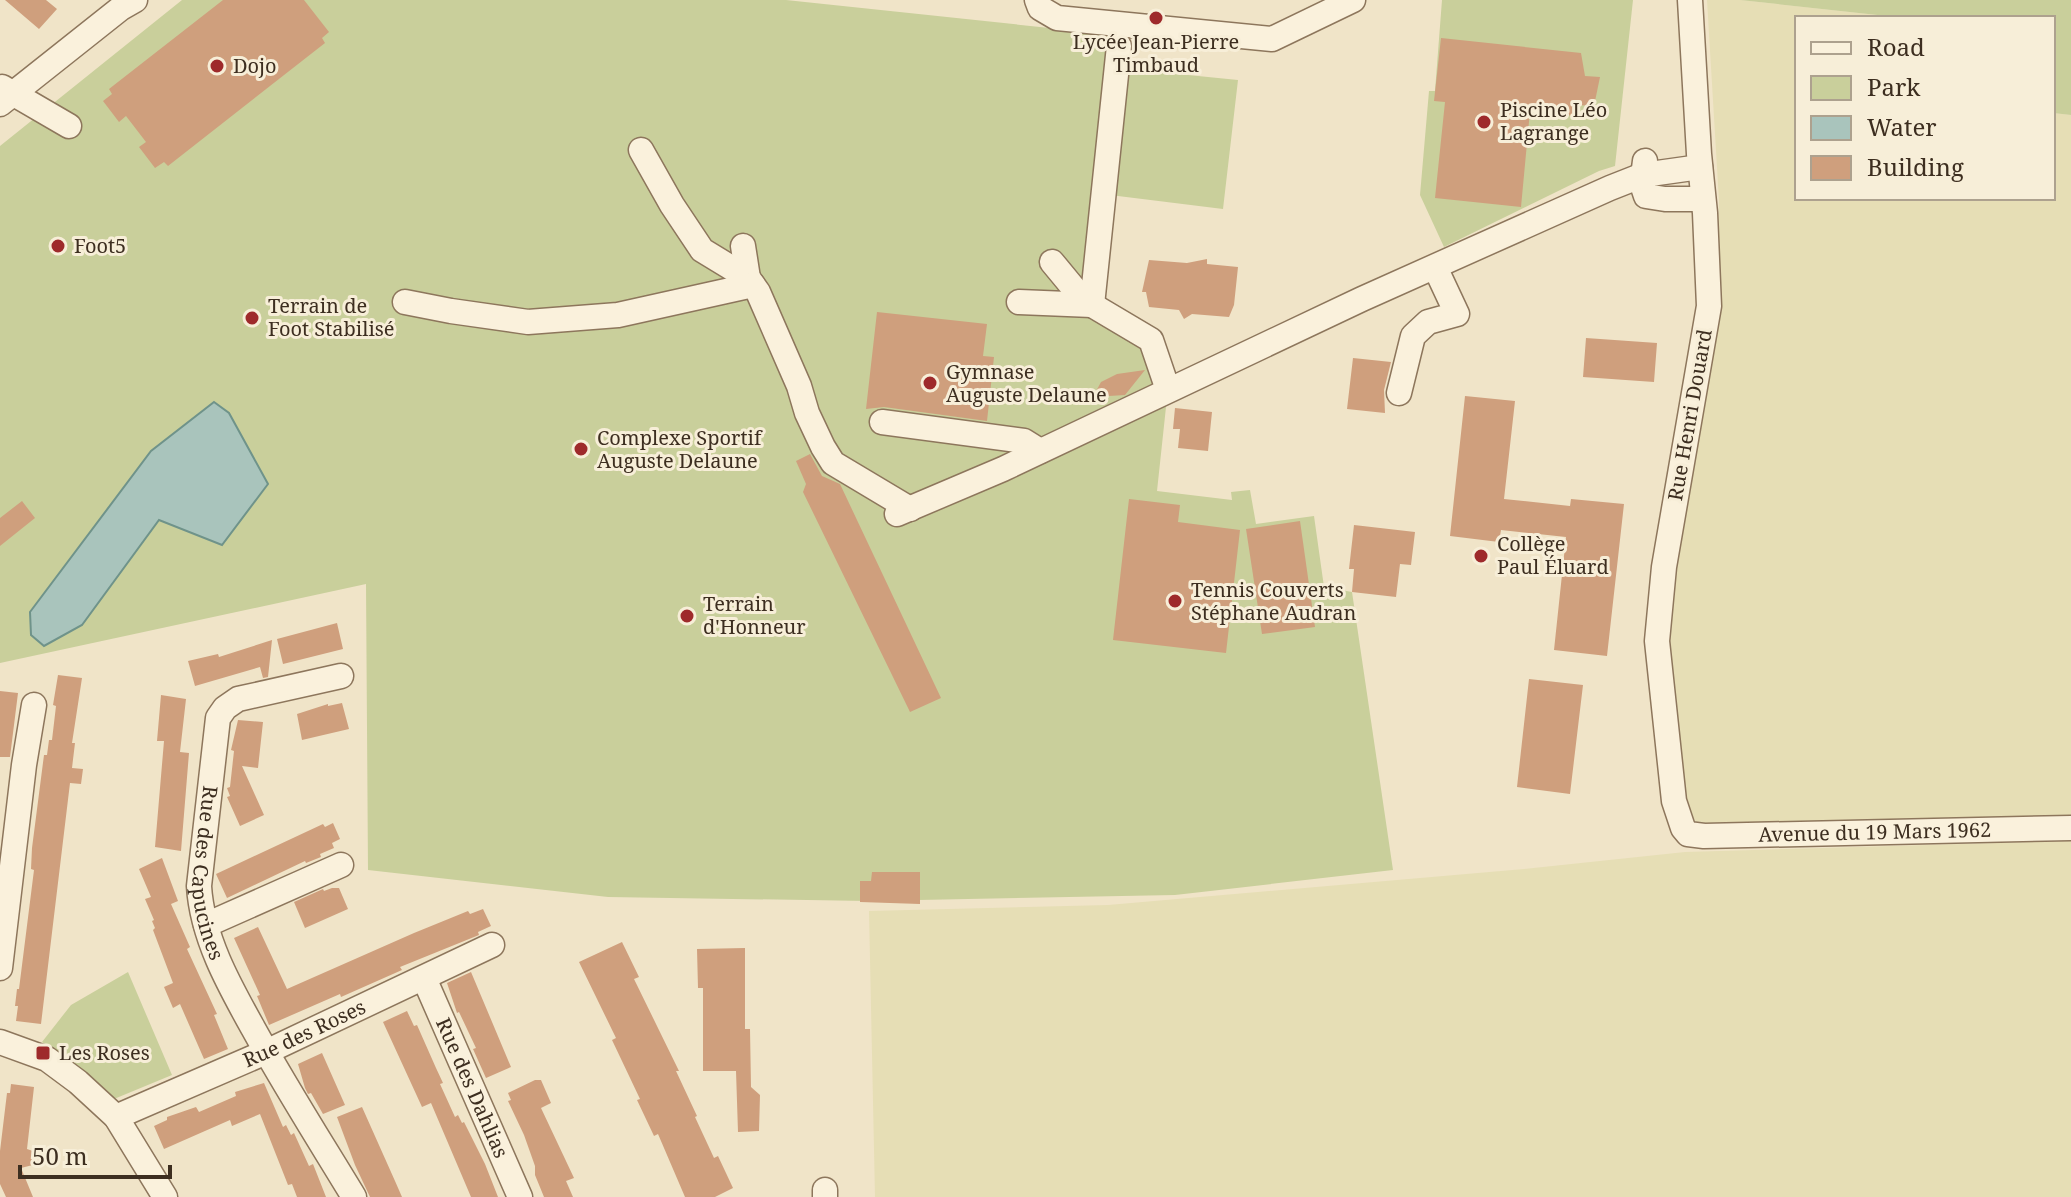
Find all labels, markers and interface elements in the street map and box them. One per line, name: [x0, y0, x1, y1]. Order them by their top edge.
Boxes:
marker: Lycée Jean-Pierre Timbaud: [1147, 9, 1165, 27]
legend: [1795, 16, 2055, 200]
place label: Lycée Jean-Pierre Timbaud: [1073, 28, 1239, 78]
text: Road: [1867, 30, 1925, 63]
place label: Dojo: [233, 52, 277, 79]
marker: Dojo: [208, 57, 226, 75]
text: Park: [1867, 70, 1921, 103]
place label: Piscine Léo Lagrange: [1500, 96, 1607, 146]
text: Water: [1867, 110, 1937, 143]
marker: Piscine Léo Lagrange: [1475, 113, 1493, 131]
text: Building: [1867, 150, 1964, 183]
place label: Foot5: [74, 232, 126, 259]
marker: Foot5: [49, 237, 67, 255]
place label: Terrain de Foot Stabilisé: [268, 292, 395, 342]
marker: Terrain de Foot Stabilisé: [243, 309, 261, 327]
street label: Rue Henri Douard: [1661, 327, 1718, 503]
place label: Gymnase Auguste Delaune: [946, 358, 1107, 408]
marker: Gymnase Auguste Delaune: [921, 374, 939, 392]
place label: Complexe Sportif Auguste Delaune: [597, 424, 763, 474]
marker: Complexe Sportif Auguste Delaune: [572, 440, 590, 458]
place label: Collège Paul Éluard: [1497, 530, 1609, 580]
marker: Collège Paul Éluard: [1472, 547, 1490, 565]
place label: Tennis Couverts Stéphane Audran: [1191, 576, 1357, 626]
place label: Terrain d'Honneur: [703, 590, 806, 640]
marker: Tennis Couverts Stéphane Audran: [1166, 592, 1184, 610]
marker: Terrain d'Honneur: [678, 607, 696, 625]
street label: Rue des Capucines: [186, 784, 231, 964]
street label: Avenue du 19 Mars 1962: [1758, 816, 1992, 848]
street label: Rue des Roses: [239, 993, 370, 1073]
street label: Rue des Dahlias: [430, 1013, 515, 1162]
place label: Les Roses: [59, 1039, 150, 1066]
marker: Les Roses: [34, 1044, 52, 1062]
scale bar: [20, 1129, 170, 1179]
text: 50 m: [32, 1139, 88, 1172]

